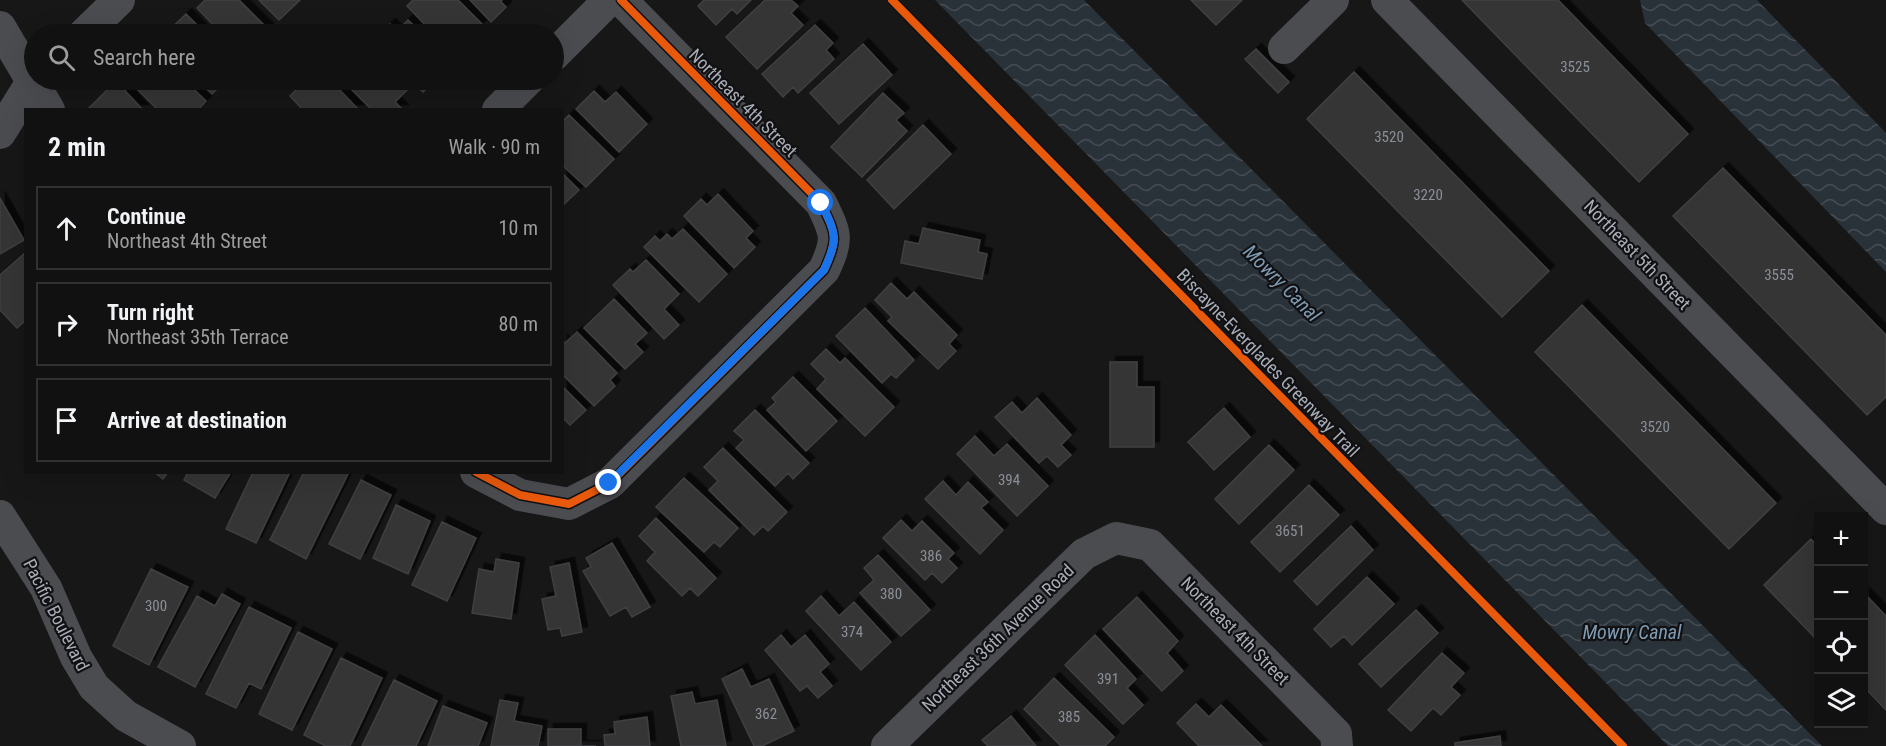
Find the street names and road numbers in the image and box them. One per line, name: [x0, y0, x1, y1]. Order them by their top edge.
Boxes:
street label: Northeast 4th Street: [685, 44, 802, 161]
street label: Northeast 5th Street: [1580, 196, 1695, 314]
street label: Biscayne-Everglades Greenway Trail: [1173, 264, 1364, 461]
street label: Pacific Boulevard: [19, 555, 94, 674]
street label: Northeast 36th Avenue Road: [917, 560, 1078, 716]
street label: Northeast 4th Street: [1177, 572, 1294, 689]

